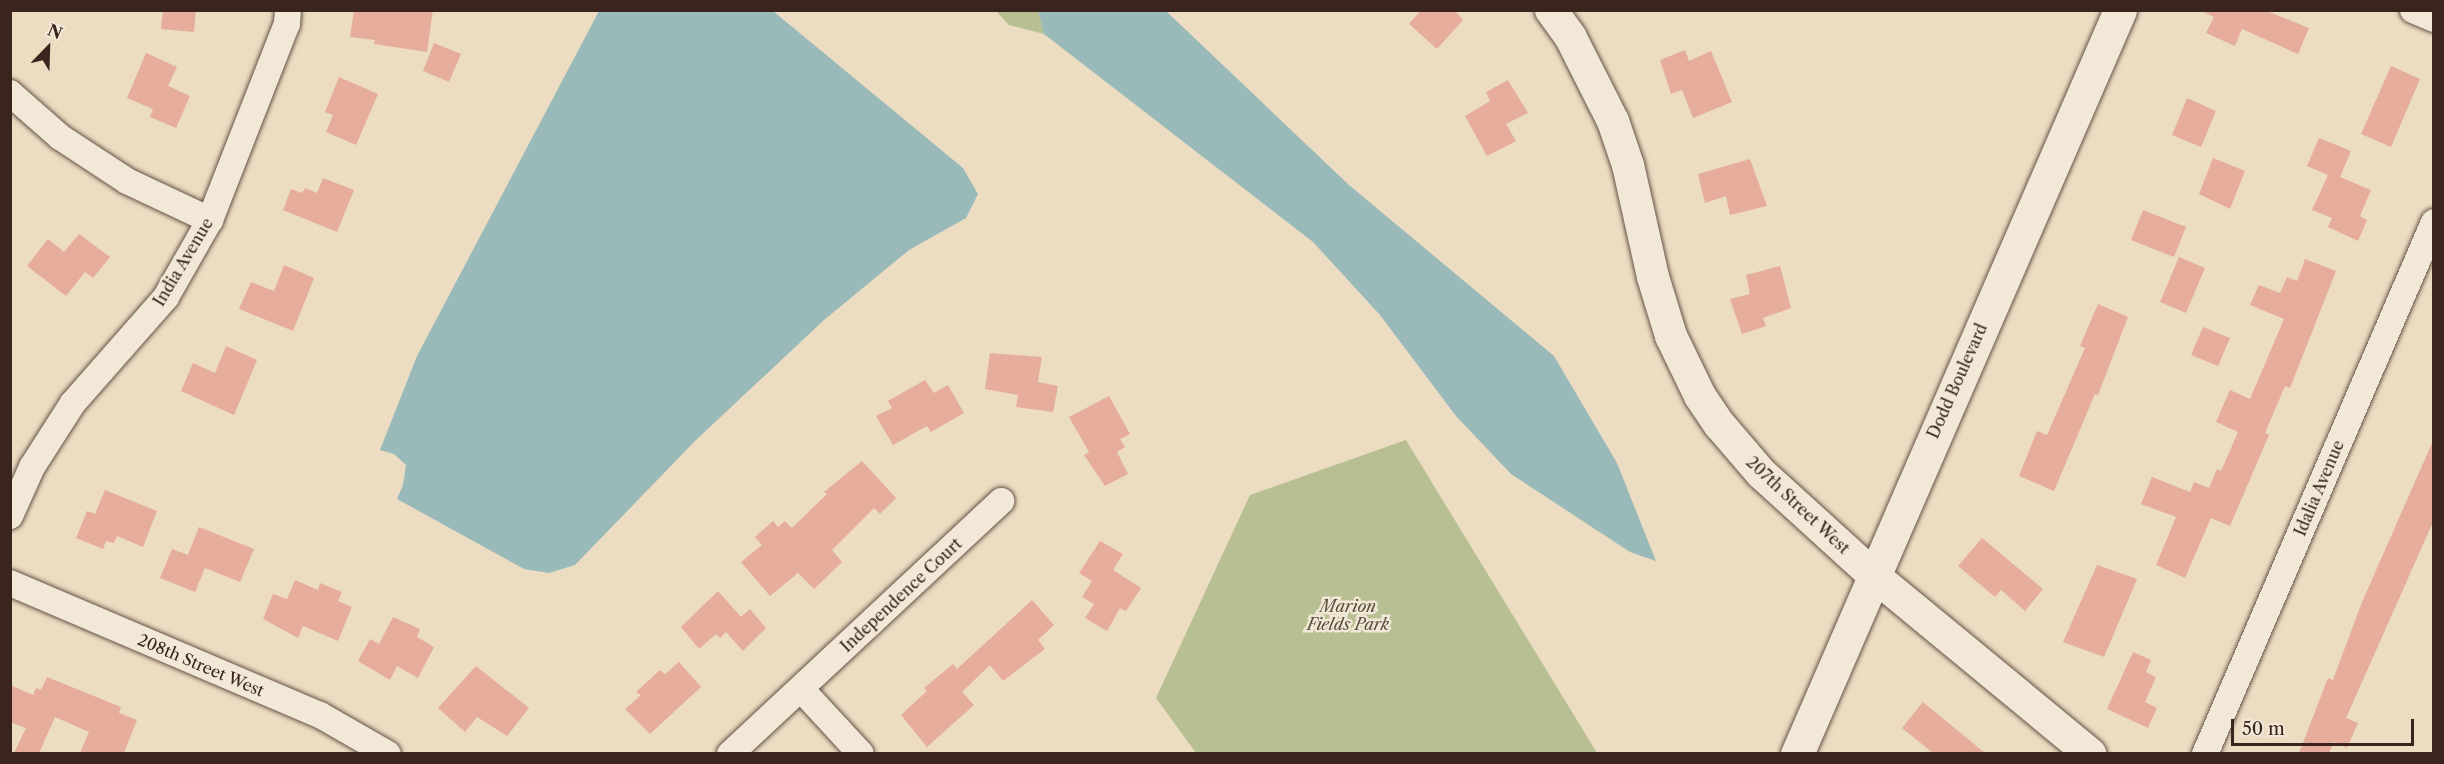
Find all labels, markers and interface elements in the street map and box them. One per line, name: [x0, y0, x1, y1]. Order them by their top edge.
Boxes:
north arrow: [18, 18, 78, 78]
text: N: [45, 20, 65, 43]
street label: India Avenue: [149, 214, 217, 310]
street label: Dodd Boulevard: [1923, 321, 1991, 441]
street label: Idalia Avenue: [2290, 437, 2348, 539]
street label: 207th Street West: [1742, 452, 1854, 558]
street label: Independence Court: [837, 534, 965, 656]
park label: Marion Fields Park: [1307, 596, 1389, 634]
street label: 208th Street West: [135, 630, 267, 700]
scale bar: [2234, 707, 2417, 745]
text: 50 m: [2242, 718, 2285, 740]

